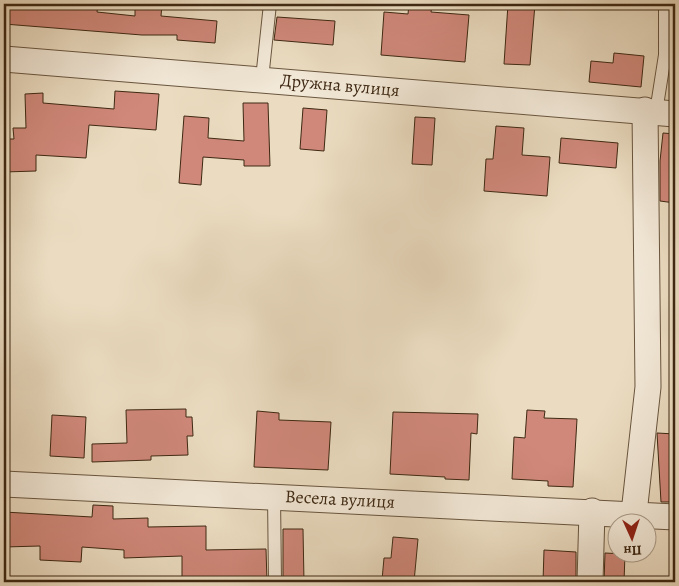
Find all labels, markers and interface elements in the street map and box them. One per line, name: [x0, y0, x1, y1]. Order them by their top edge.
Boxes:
street label: Дружна вулиця: [279, 68, 401, 102]
street label: Весела вулиця: [284, 484, 396, 514]
north arrow: [606, 514, 656, 564]
text: Пн: [623, 541, 642, 560]

